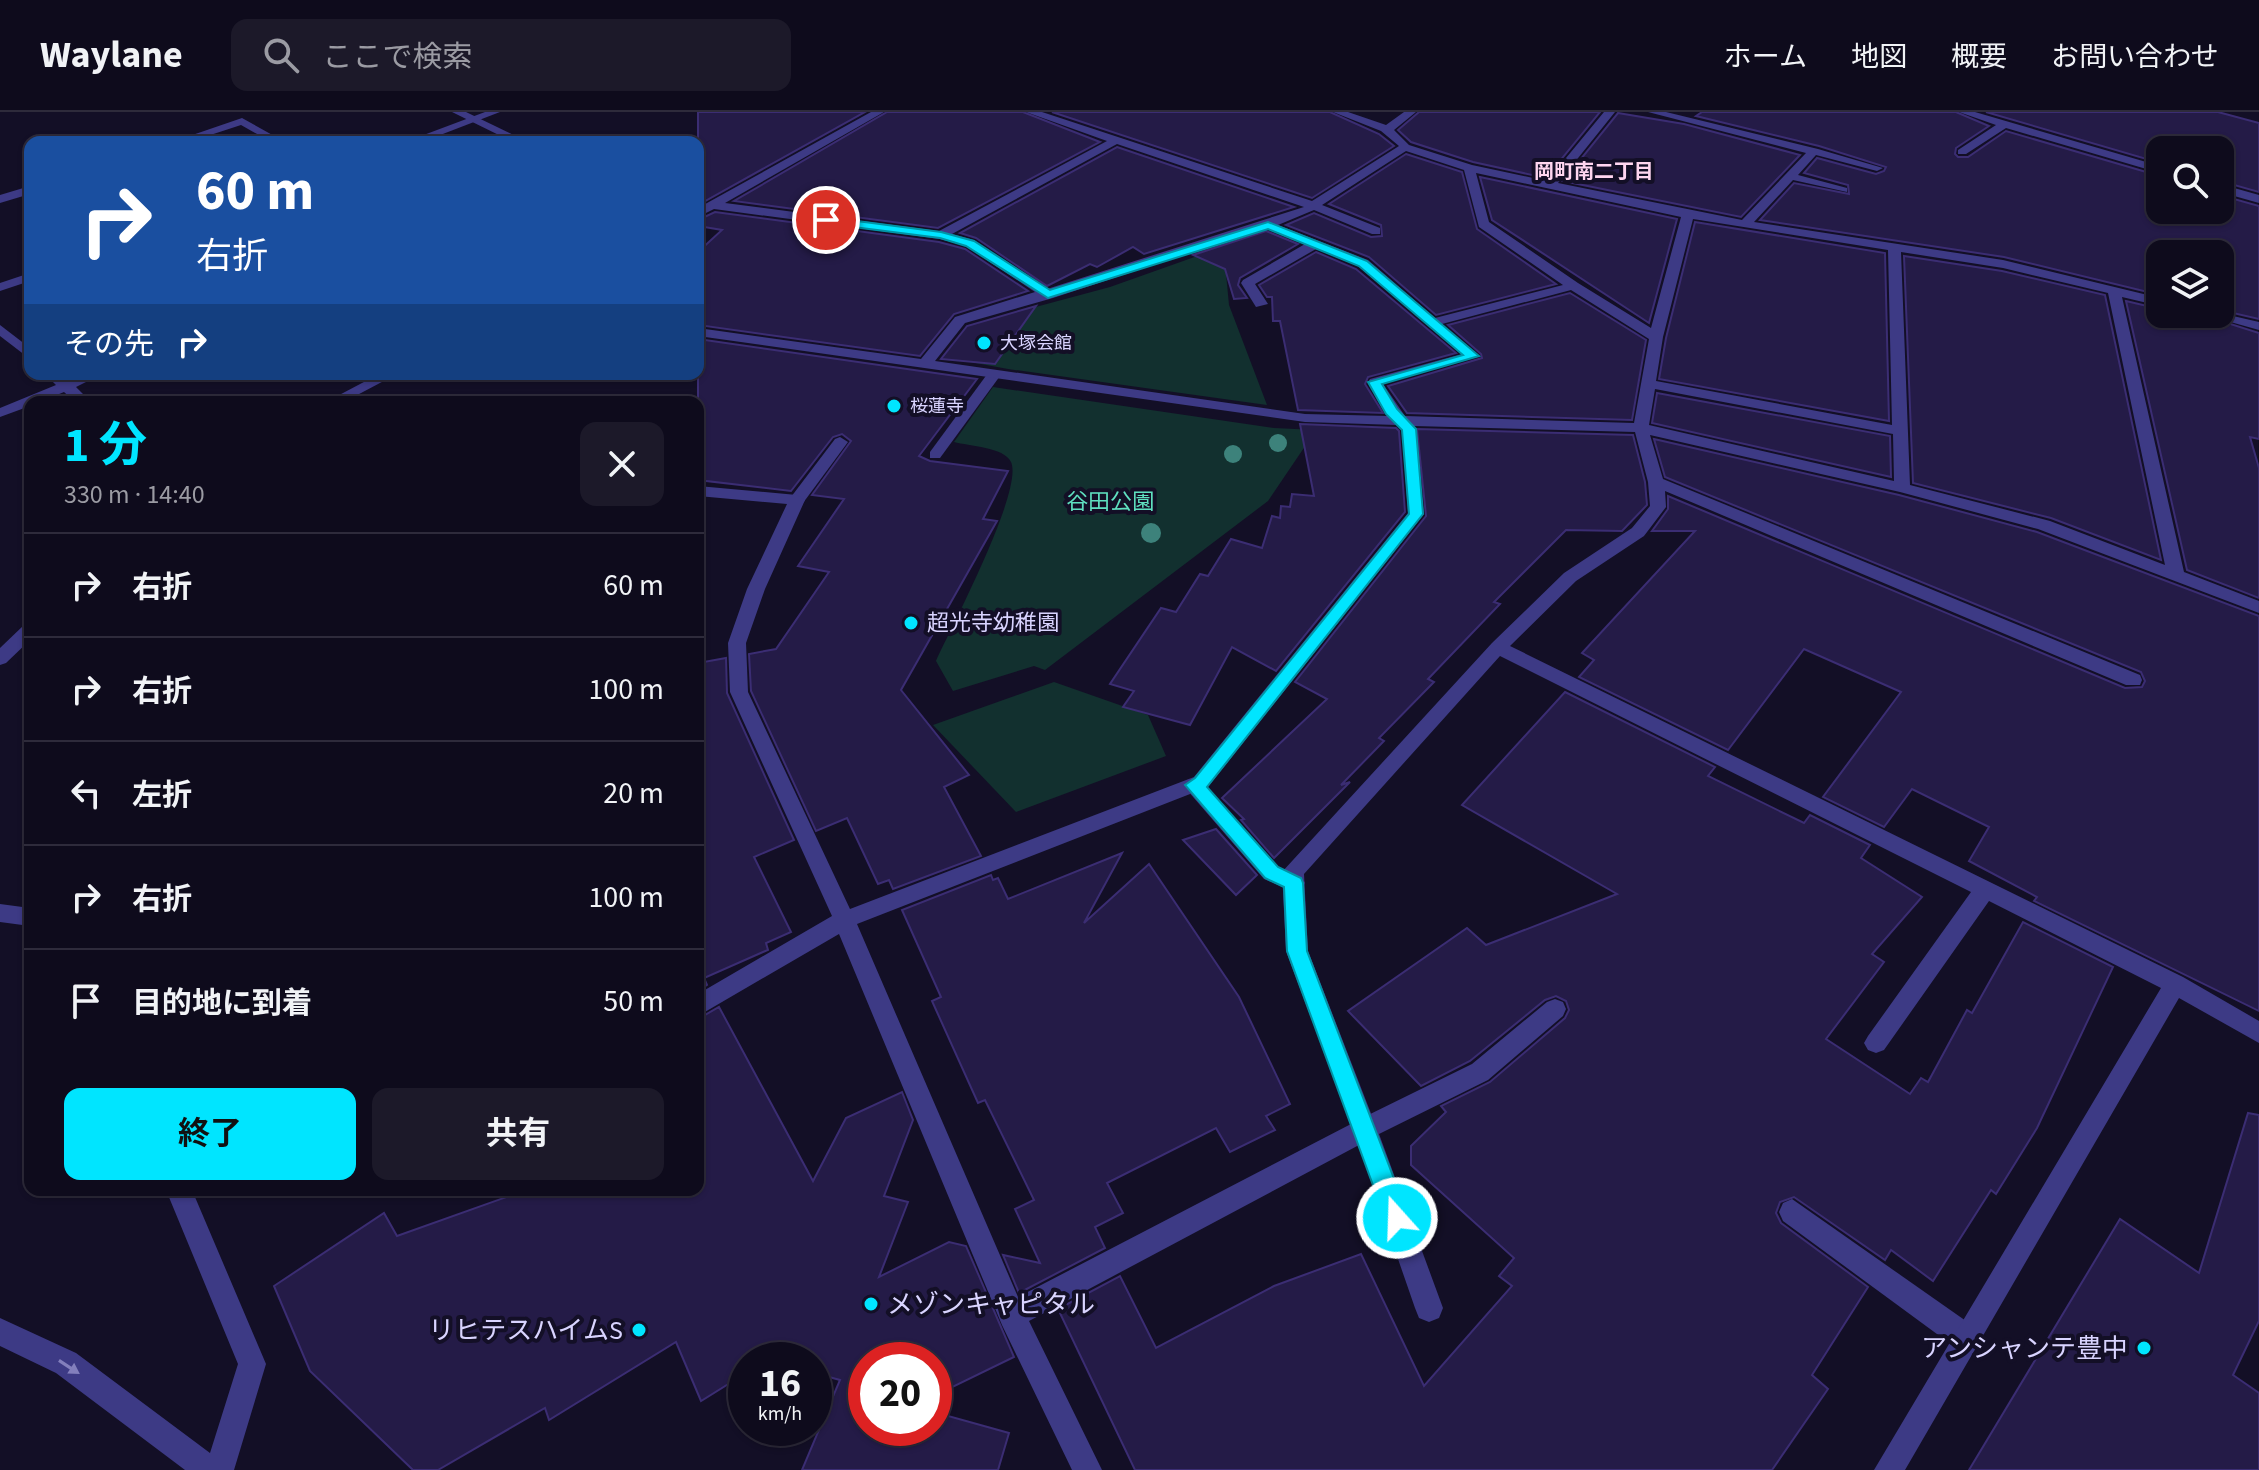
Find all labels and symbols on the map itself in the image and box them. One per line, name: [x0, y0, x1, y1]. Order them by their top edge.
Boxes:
district label: 岡町南二丁目: [1534, 158, 1654, 186]
pin: [792, 186, 860, 254]
place label: 大塚会館: [1000, 331, 1072, 356]
marker: 大塚会館: [975, 334, 993, 352]
place label: 桜蓮寺: [910, 394, 964, 419]
marker: 桜蓮寺: [885, 397, 903, 415]
park label: 谷田公園: [1066, 486, 1154, 518]
place label: 超光寺幼稚園: [927, 607, 1059, 639]
marker: 超光寺幼稚園: [902, 614, 920, 632]
position arrow: [1355, 1176, 1439, 1260]
place label: メゾンキャピタル: [887, 1286, 1095, 1323]
marker: メゾンキャピタル: [862, 1295, 880, 1313]
place label: リヒテスハイムS: [428, 1312, 623, 1349]
marker: リヒテスハイムS: [630, 1321, 648, 1339]
place label: アンシャンテ豊中: [1921, 1330, 2128, 1367]
marker: アンシャンテ豊中: [2135, 1339, 2153, 1357]
speed limit sign: 20: [848, 1342, 952, 1446]
one-way arrow: [59, 1359, 80, 1374]

